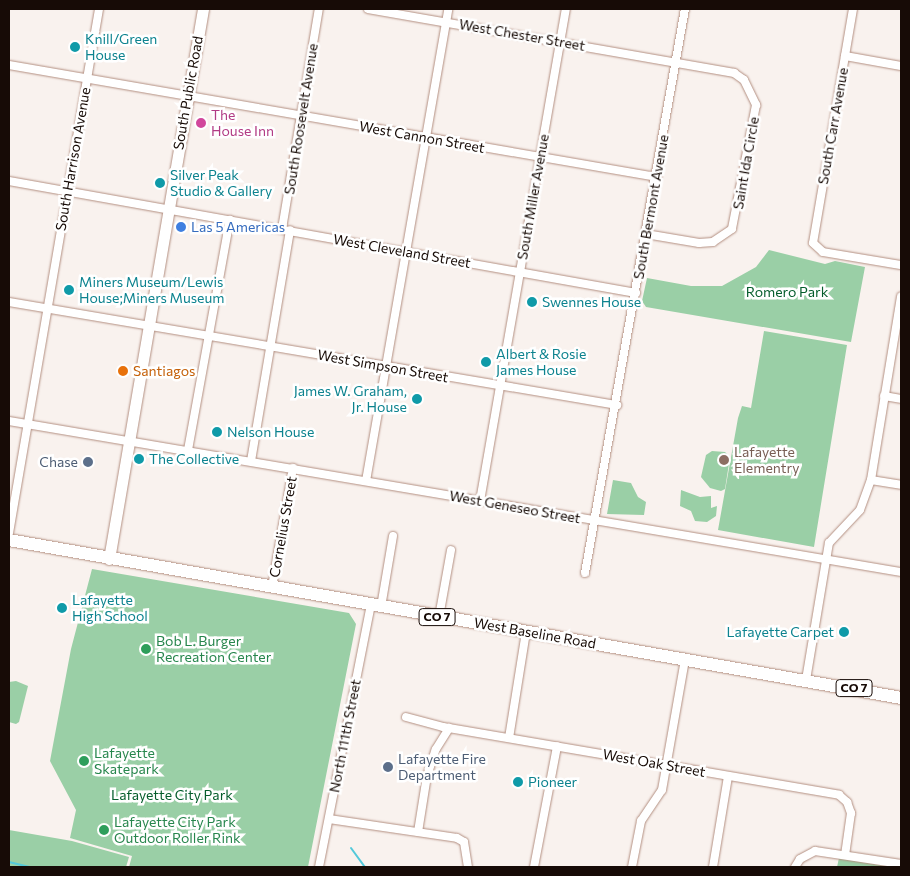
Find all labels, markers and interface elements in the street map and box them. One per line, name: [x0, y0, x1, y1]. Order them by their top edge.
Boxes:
street label: West Chester Street: [458, 16, 586, 54]
place label: Knill/Green House: [85, 31, 157, 64]
street label: South Public Road: [170, 35, 206, 151]
marker: Knill/Green House: [69, 41, 81, 53]
street label: South Roosevelt Avenue: [281, 42, 321, 196]
street label: South Carr Avenue: [814, 66, 852, 186]
street label: South Harrison Avenue: [52, 86, 94, 232]
place label: The House Inn: [211, 107, 274, 140]
street label: Saint Ida Circle: [730, 115, 762, 211]
marker: The House Inn: [195, 117, 207, 129]
street label: West Cannon Street: [358, 118, 486, 156]
street label: South Miller Avenue: [514, 133, 552, 261]
street label: South Bermont Avenue: [630, 133, 672, 281]
place label: Silver Peak Studio & Gallery: [170, 167, 272, 200]
marker: Silver Peak Studio & Gallery: [154, 177, 166, 189]
place label: Las 5 Americas: [191, 219, 285, 235]
marker: Las 5 Americas: [175, 221, 187, 233]
street label: West Cleveland Street: [332, 231, 472, 271]
place label: Miners Museum/Lewis House;Miners Museum: [79, 274, 225, 306]
marker: Miners Museum/Lewis House;Miners Museum: [63, 284, 75, 296]
park label: Romero Park: [746, 284, 828, 300]
place label: Swennes House: [542, 294, 641, 310]
marker: Swennes House: [526, 296, 538, 308]
street label: West Simpson Street: [316, 346, 450, 386]
place label: Albert & Rosie James House: [496, 346, 586, 378]
marker: Albert & Rosie James House: [480, 356, 492, 368]
place label: Santiagos: [133, 363, 195, 379]
marker: Santiagos: [117, 365, 129, 377]
place label: James W. Graham, Jr. House: [294, 383, 407, 416]
marker: James W. Graham, Jr. House: [411, 393, 423, 405]
place label: Nelson House: [227, 424, 314, 440]
marker: Nelson House: [211, 426, 223, 438]
place label: Lafayette Elementry: [734, 444, 799, 477]
place label: The Collective: [149, 451, 239, 467]
marker: The Collective: [133, 453, 145, 465]
place label: Chase: [39, 454, 78, 470]
marker: Lafayette Elementry: [718, 454, 730, 466]
marker: Chase: [82, 456, 94, 468]
street label: Cornelius Street: [266, 475, 300, 579]
street label: West Geneseo Street: [448, 487, 582, 527]
place label: Lafayette High School: [72, 592, 148, 624]
marker: Lafayette High School: [56, 602, 68, 614]
road number: CO 7: [418, 608, 456, 626]
street label: West Baseline Road: [473, 614, 597, 652]
place label: Lafayette Carpet: [727, 624, 834, 640]
marker: Lafayette Carpet: [838, 626, 850, 638]
place label: Bob L. Burger Recreation Center: [156, 633, 271, 666]
marker: Bob L. Burger Recreation Center: [140, 643, 152, 655]
street label: North 111th Street: [326, 678, 364, 794]
road number: CO 7: [835, 678, 873, 698]
place label: Lafayette Skatepark: [94, 745, 159, 778]
street label: West Oak Street: [601, 746, 707, 780]
place label: Lafayette Fire Department: [398, 751, 486, 784]
marker: Lafayette Skatepark: [78, 755, 90, 767]
marker: Lafayette Fire Department: [382, 761, 394, 773]
place label: Pioneer: [528, 774, 577, 790]
marker: Pioneer: [512, 776, 524, 788]
park label: Lafayette City Park: [111, 787, 233, 803]
place label: Lafayette City Park Outdoor Roller Rink: [114, 814, 241, 846]
marker: Lafayette City Park Outdoor Roller Rink: [98, 824, 110, 836]

